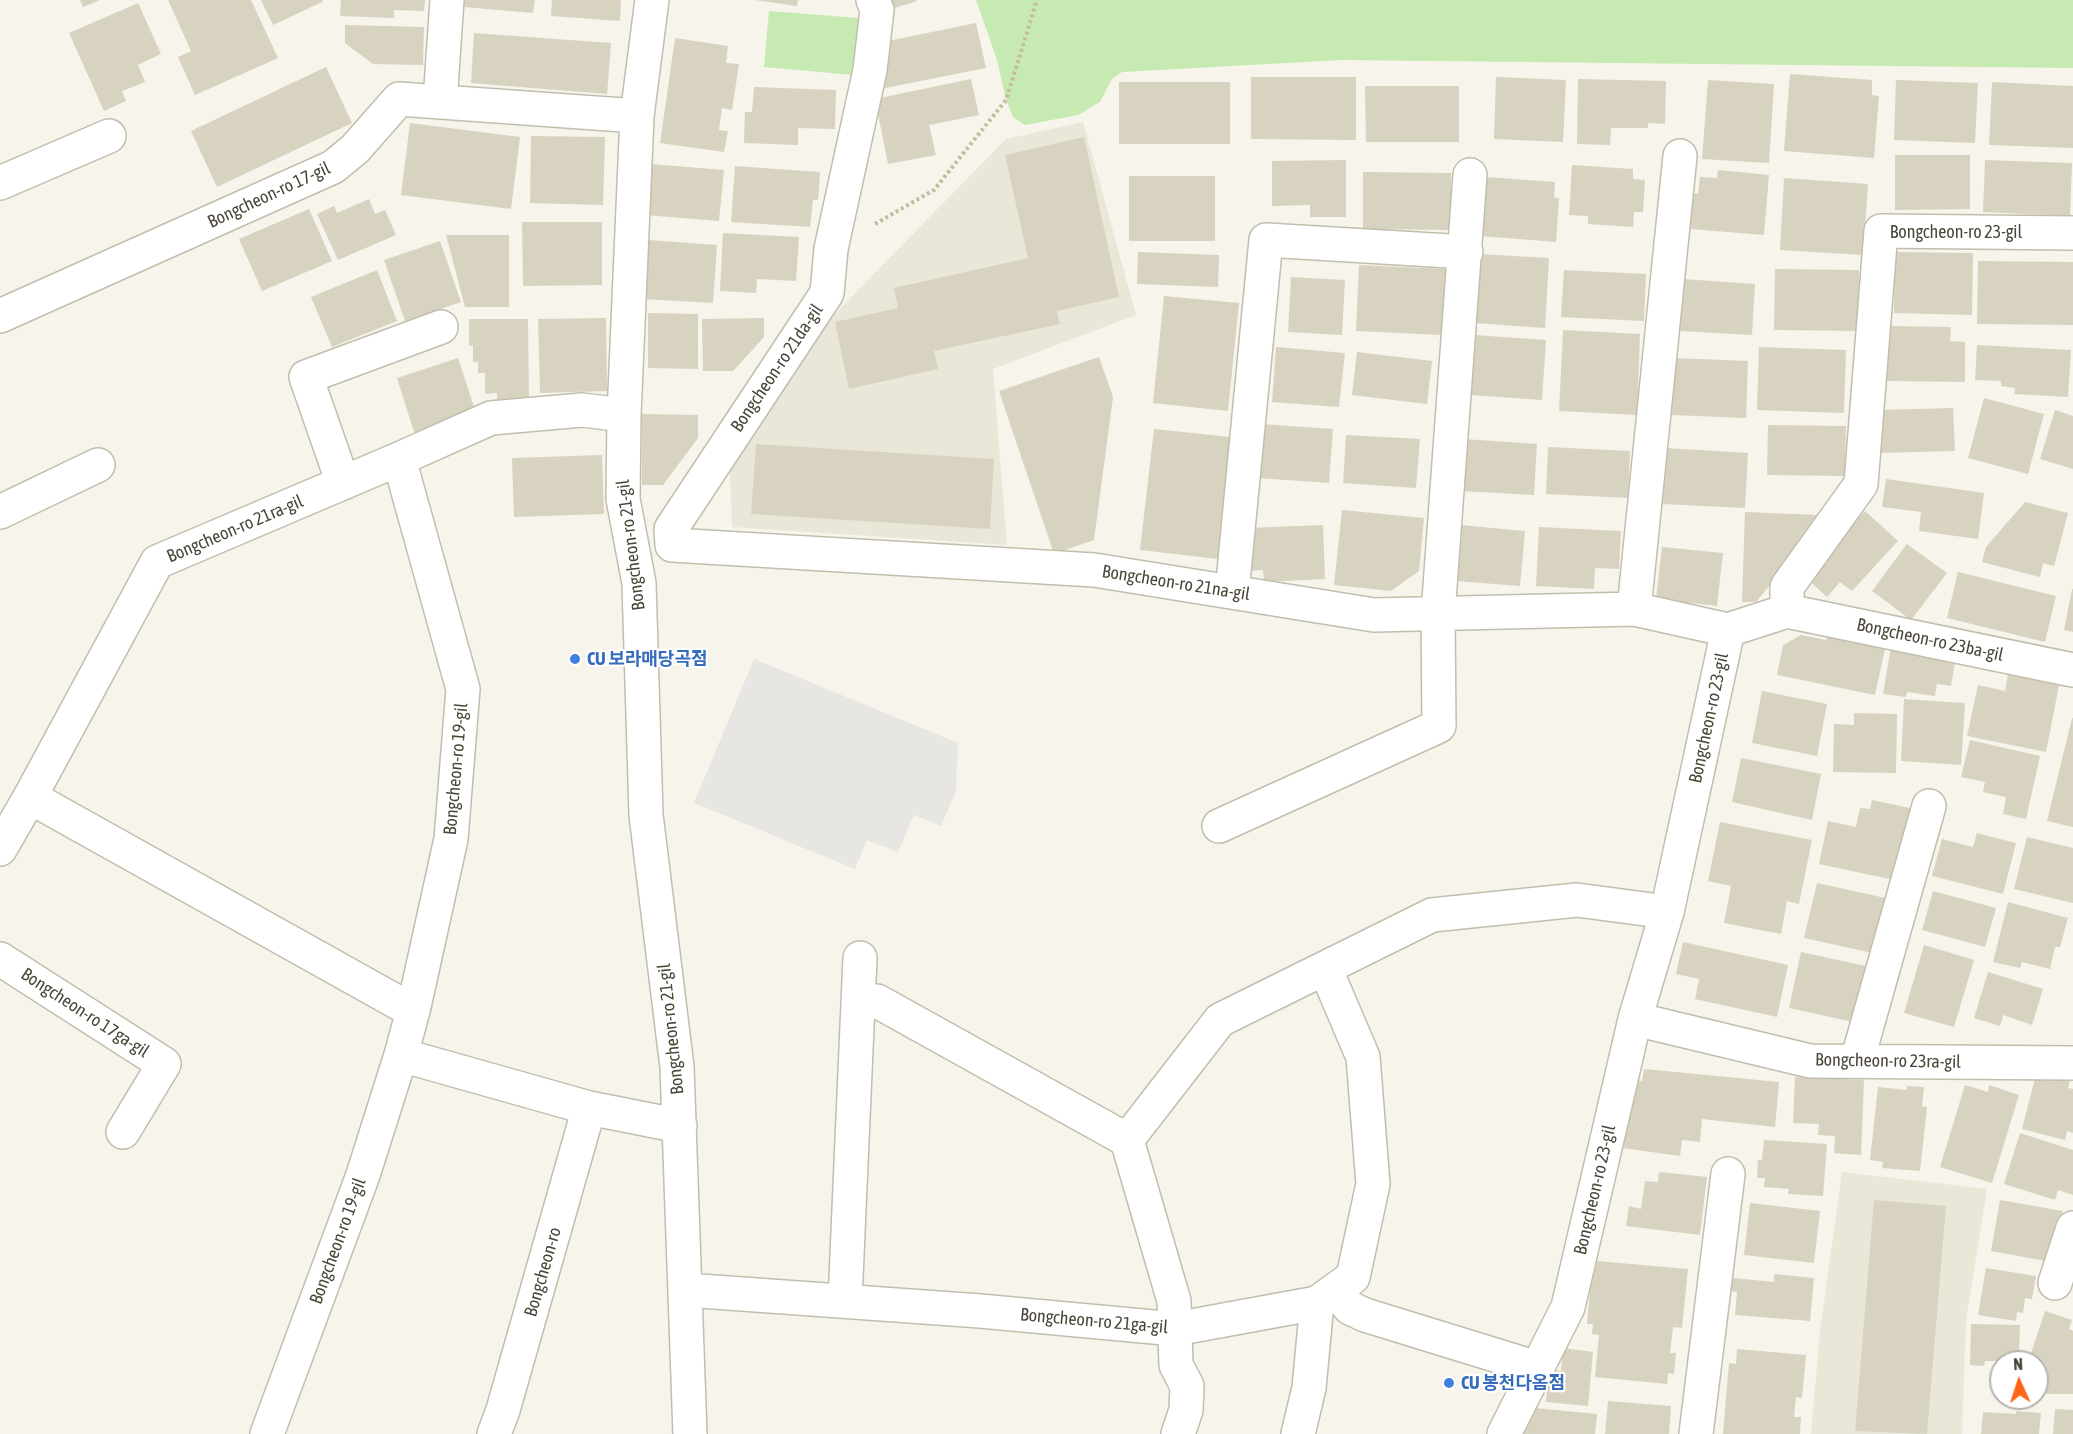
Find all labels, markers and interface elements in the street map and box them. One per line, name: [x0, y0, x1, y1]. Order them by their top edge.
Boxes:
street label: Bongcheon-ro 17-gil: [204, 157, 334, 233]
street label: Bongcheon-ro 23-gil: [1890, 221, 2022, 243]
street label: Bongcheon-ro 21da-gil: [726, 300, 828, 436]
street label: Bongcheon-ro 21-gil: [612, 478, 650, 612]
street label: Bongcheon-ro 21ra-gil: [164, 491, 306, 567]
street label: Bongcheon-ro 21na-gil: [1100, 561, 1252, 605]
street label: Bongcheon-ro 23ba-gil: [1855, 614, 2005, 666]
place label: CU 보라매당곡점: [587, 648, 708, 670]
street label: Bongcheon-ro 23-gil: [1685, 651, 1733, 785]
marker: CU 보라매당곡점: [568, 652, 582, 666]
street label: Bongcheon-ro 19-gil: [439, 702, 473, 836]
street label: Bongcheon-ro 21-gil: [653, 962, 689, 1096]
street label: Bongcheon-ro 17ga-gil: [17, 964, 153, 1062]
street label: Bongcheon-ro 23ra-gil: [1815, 1049, 1961, 1073]
street label: Bongcheon-ro 23-gil: [1570, 1123, 1620, 1257]
street label: Bongcheon-ro 19-gil: [305, 1175, 371, 1307]
street label: Bongcheon-ro: [520, 1225, 566, 1319]
street label: Bongcheon-ro 21ga-gil: [1019, 1304, 1169, 1338]
north arrow: [1989, 1350, 2049, 1410]
text: N: [2013, 1355, 2023, 1373]
place label: CU 봉천다옴점: [1461, 1372, 1565, 1394]
marker: CU 봉천다옴점: [1442, 1376, 1456, 1390]

